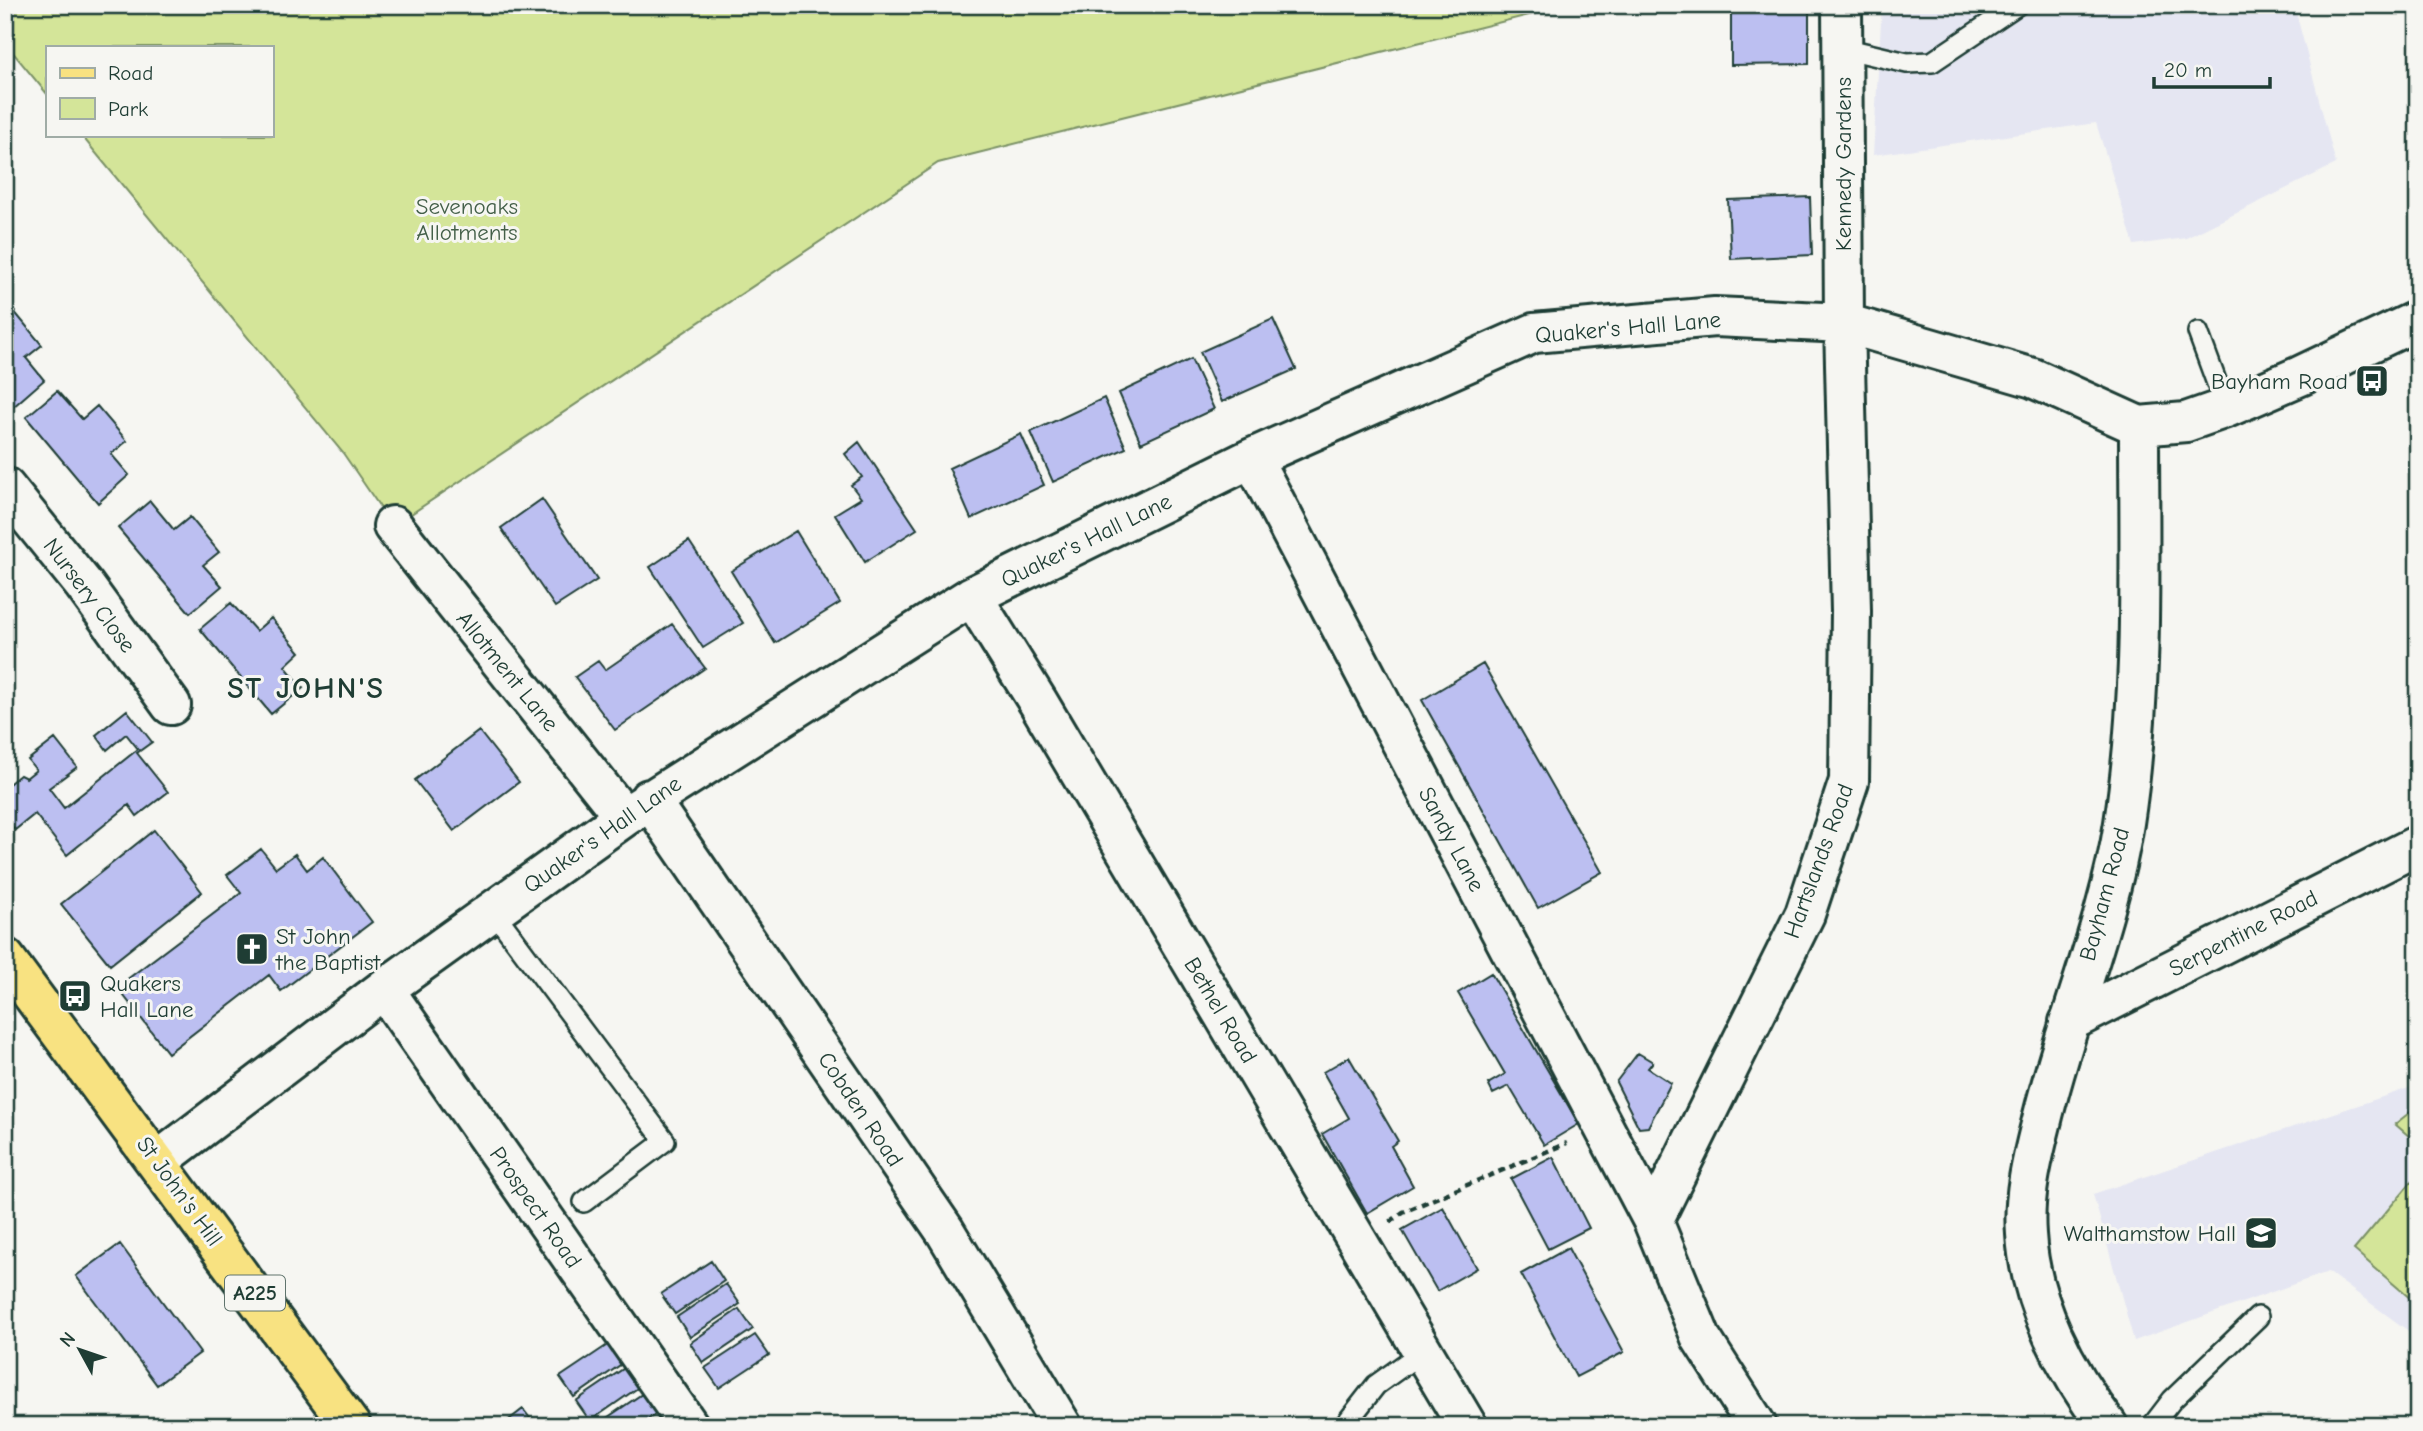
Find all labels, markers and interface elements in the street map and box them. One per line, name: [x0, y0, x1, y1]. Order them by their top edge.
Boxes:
legend: [46, 46, 273, 136]
scale bar: [2154, 46, 2269, 90]
text: 20 m: [2164, 58, 2212, 82]
text: Road: [108, 61, 153, 85]
street label: Kennedy Gardens: [1830, 77, 1857, 251]
text: Park: [108, 97, 148, 121]
park label: Sevenoaks Allotments: [416, 193, 518, 246]
street label: Quaker's Hall Lane: [1534, 306, 1722, 349]
bus stop icon: Bayham Road: [2353, 362, 2391, 400]
place label: Bayham Road: [2211, 368, 2348, 395]
street label: Quaker's Hall Lane: [997, 487, 1176, 593]
street label: Nursery Close: [38, 533, 141, 658]
street label: Allotment Lane: [451, 606, 564, 737]
district label: ST JOHN'S: [227, 671, 385, 706]
street label: Quaker's Hall Lane: [518, 770, 686, 899]
street label: Hartslands Road: [1778, 780, 1859, 942]
street label: Sandy Lane: [1413, 782, 1490, 896]
street label: Bayham Road: [2074, 824, 2135, 964]
street label: Serpentine Road: [2164, 884, 2322, 983]
place label: St John the Baptist: [275, 923, 382, 976]
church icon: St John the Baptist: [233, 930, 271, 968]
street label: Bethel Road: [1178, 952, 1263, 1068]
place label: Quakers Hall Lane: [100, 970, 193, 1023]
bus stop icon: Quakers Hall Lane: [56, 977, 94, 1015]
street label: Cobden Road: [812, 1047, 909, 1172]
street label: St John's Hill: [131, 1131, 228, 1251]
street label: Prospect Road: [484, 1141, 587, 1273]
school or university icon: Walthamstow Hall: [2242, 1214, 2280, 1252]
place label: Walthamstow Hall: [2063, 1220, 2236, 1247]
road number: A225: [225, 1276, 285, 1310]
north arrow: [46, 1316, 116, 1386]
text: N: [55, 1328, 80, 1352]

